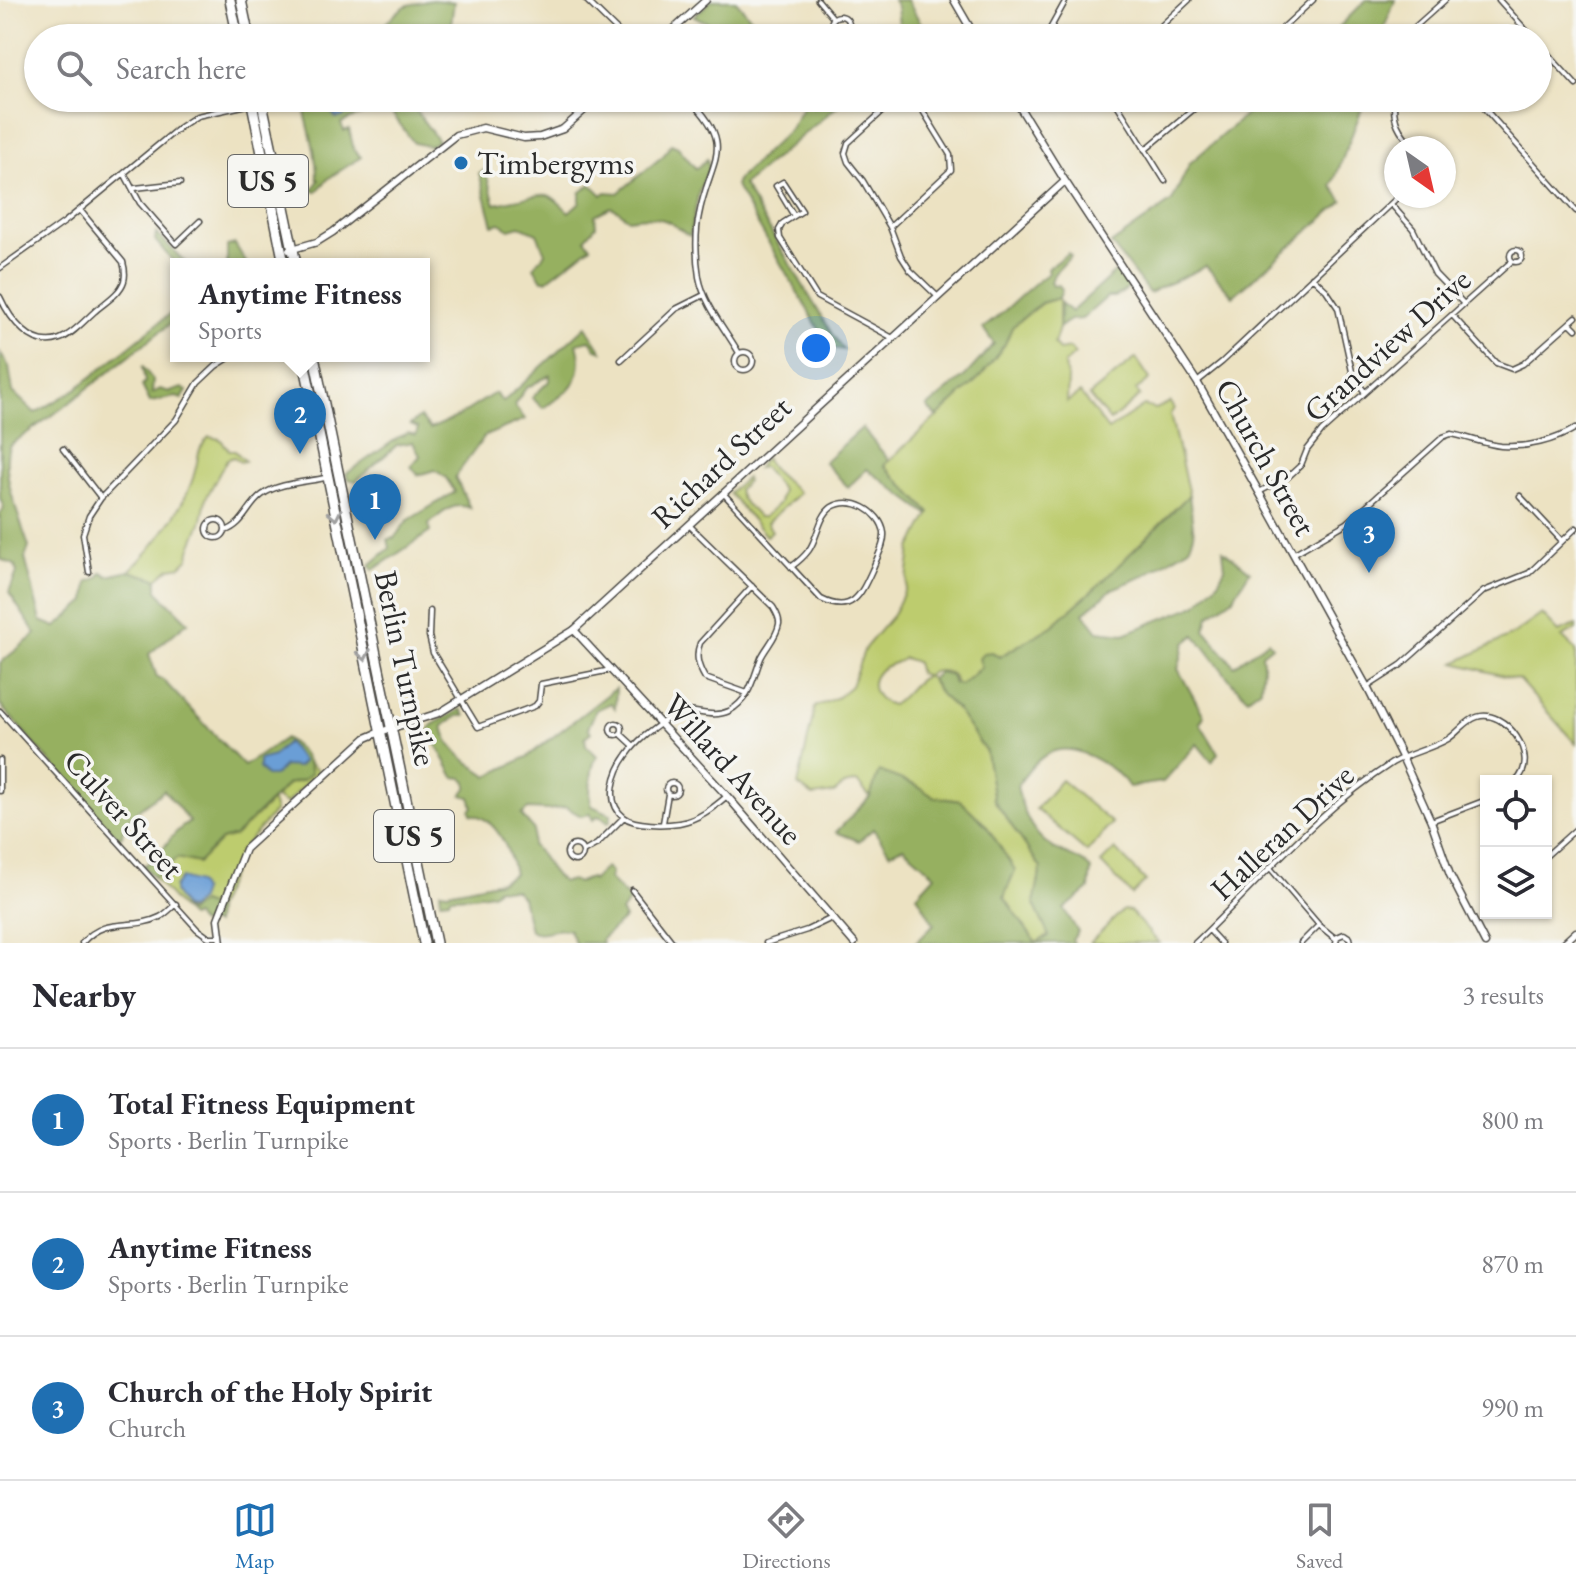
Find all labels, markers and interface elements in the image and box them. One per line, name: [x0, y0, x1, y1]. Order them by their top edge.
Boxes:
search box: [24, 24, 1552, 112]
icon: search: [52, 46, 96, 90]
text: Search here: [116, 49, 246, 88]
north arrow: [1384, 136, 1456, 208]
place label: Timbergyms: [477, 142, 634, 184]
marker: Timbergyms: [452, 154, 470, 172]
road number: US 5: [228, 155, 308, 207]
popup: [170, 258, 430, 362]
street label: Grandview Drive: [1295, 259, 1479, 431]
text: Anytime Fitness: [198, 274, 402, 313]
text: Sports: [198, 313, 262, 347]
your location: [796, 328, 836, 368]
street label: Church Street: [1206, 371, 1326, 543]
street label: Richard Street: [642, 386, 800, 538]
pin: 2: [274, 388, 326, 454]
pin: 1: [349, 474, 401, 540]
pin: 3: [1343, 507, 1395, 573]
one-way arrow: [326, 508, 343, 521]
street label: Berlin Turnpike: [365, 567, 447, 769]
one-way arrow: [355, 648, 372, 661]
street label: Willard Avenue: [654, 684, 812, 854]
street label: Culver Street: [55, 740, 193, 888]
street label: Halleran Drive: [1201, 755, 1363, 909]
map controls: [1480, 775, 1552, 919]
button: locate: [1480, 775, 1552, 847]
road number: US 5: [374, 810, 454, 862]
button: layers: [1480, 847, 1552, 919]
text: Nearby: [32, 973, 136, 1017]
text: 3 results: [1463, 978, 1544, 1012]
text: Total Fitness Equipment: [108, 1084, 415, 1123]
text: 1: [51, 1103, 65, 1137]
text: 800 m: [1481, 1103, 1544, 1137]
text: Sports · Berlin Turnpike: [108, 1123, 349, 1157]
text: Anytime Fitness: [108, 1228, 312, 1267]
text: 2: [51, 1247, 65, 1281]
text: 870 m: [1481, 1247, 1544, 1281]
text: Sports · Berlin Turnpike: [108, 1267, 349, 1301]
text: Church of the Holy Spirit: [108, 1372, 432, 1411]
text: 3: [51, 1391, 65, 1425]
text: 990 m: [1481, 1391, 1544, 1425]
text: Church: [108, 1411, 186, 1445]
tab: Map: [233, 1498, 277, 1575]
tab: Directions: [742, 1498, 831, 1575]
tab: Saved: [1296, 1498, 1343, 1575]

